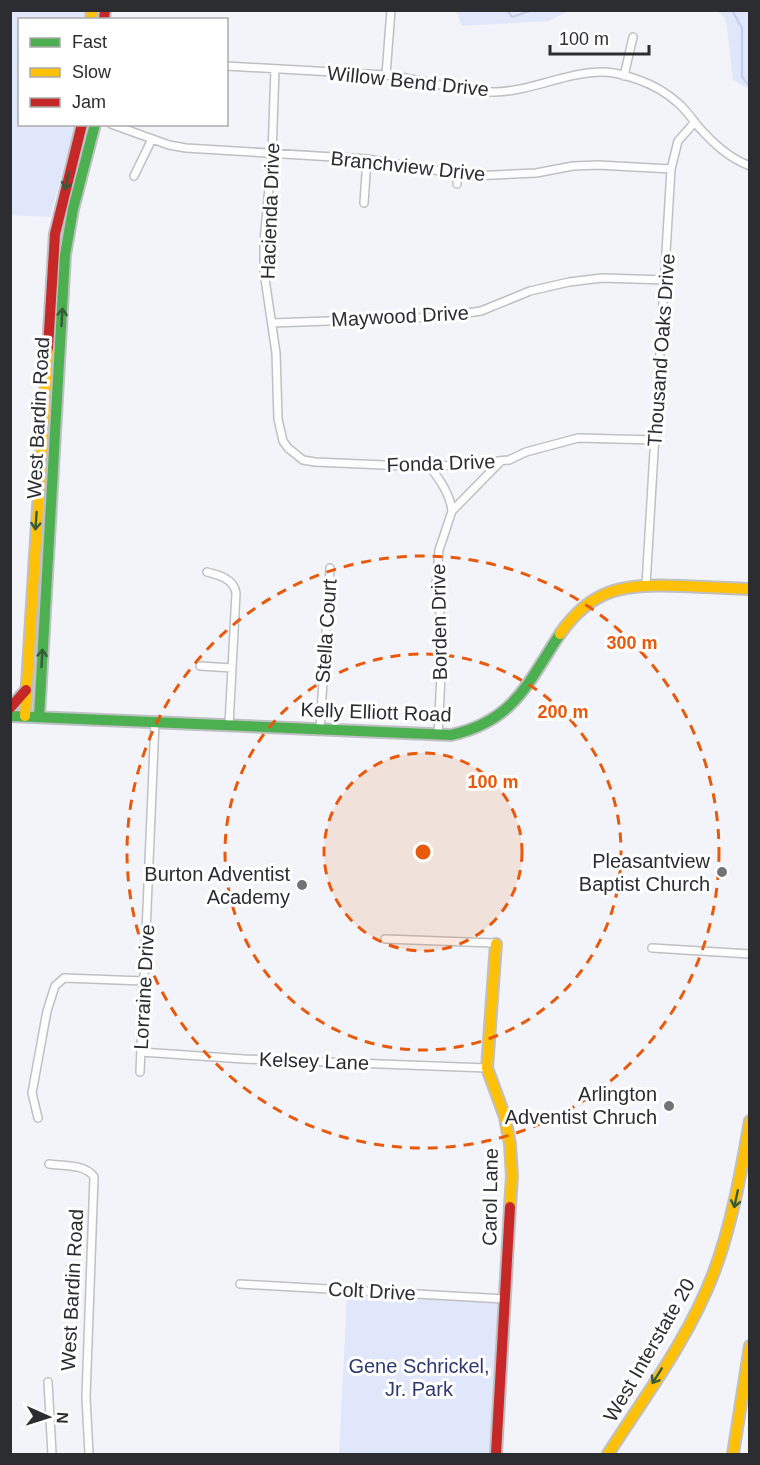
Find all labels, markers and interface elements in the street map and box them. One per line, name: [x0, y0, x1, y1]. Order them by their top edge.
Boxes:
legend: [18, 18, 228, 126]
scale bar: [550, 18, 649, 56]
text: 100 m: [559, 29, 609, 49]
text: Fast: [72, 32, 107, 52]
text: Slow: [72, 62, 112, 82]
street label: Willow Bend Drive: [326, 62, 490, 100]
text: Jam: [72, 92, 106, 112]
street label: Hacienda Drive: [257, 142, 283, 280]
street label: Branchview Drive: [329, 147, 487, 185]
one-way arrow: [61, 171, 72, 190]
street label: Thousand Oaks Drive: [643, 253, 679, 447]
street label: Maywood Drive: [331, 301, 469, 331]
one-way arrow: [56, 307, 67, 327]
street label: West Bardin Road: [23, 337, 53, 499]
street label: Fonda Drive: [386, 450, 496, 476]
one-way arrow: [30, 511, 41, 531]
street label: Borden Drive: [427, 563, 451, 681]
street label: Stella Court: [311, 578, 341, 684]
text: 300 m: [606, 633, 658, 653]
one-way arrow: [37, 649, 48, 669]
street label: Kelly Elliott Road: [300, 698, 452, 726]
text: 200 m: [537, 702, 589, 722]
text: 100 m: [467, 772, 519, 792]
centre of rings: [413, 842, 433, 862]
place label: Pleasantview Baptist Church: [579, 850, 711, 895]
place label: Burton Adventist Academy: [144, 863, 290, 908]
marker: Pleasantview Baptist Church: [715, 865, 729, 879]
marker: Burton Adventist Academy: [295, 878, 309, 892]
street label: Lorraine Drive: [130, 924, 158, 1050]
street label: Kelsey Lane: [259, 1048, 369, 1074]
place label: Arlington Adventist Chruch: [505, 1083, 657, 1128]
marker: Arlington Adventist Chruch: [662, 1099, 676, 1113]
street label: Carol Lane: [478, 1148, 502, 1246]
one-way arrow: [729, 1189, 741, 1208]
street label: West Bardin Road: [57, 1209, 87, 1371]
street label: West Interstate 20: [599, 1274, 699, 1426]
street label: Colt Drive: [328, 1278, 416, 1304]
park label: Gene Schrickel, Jr. Park: [348, 1355, 490, 1400]
one-way arrow: [651, 1367, 663, 1384]
north arrow: [18, 1387, 78, 1447]
text: N: [54, 1412, 71, 1424]

